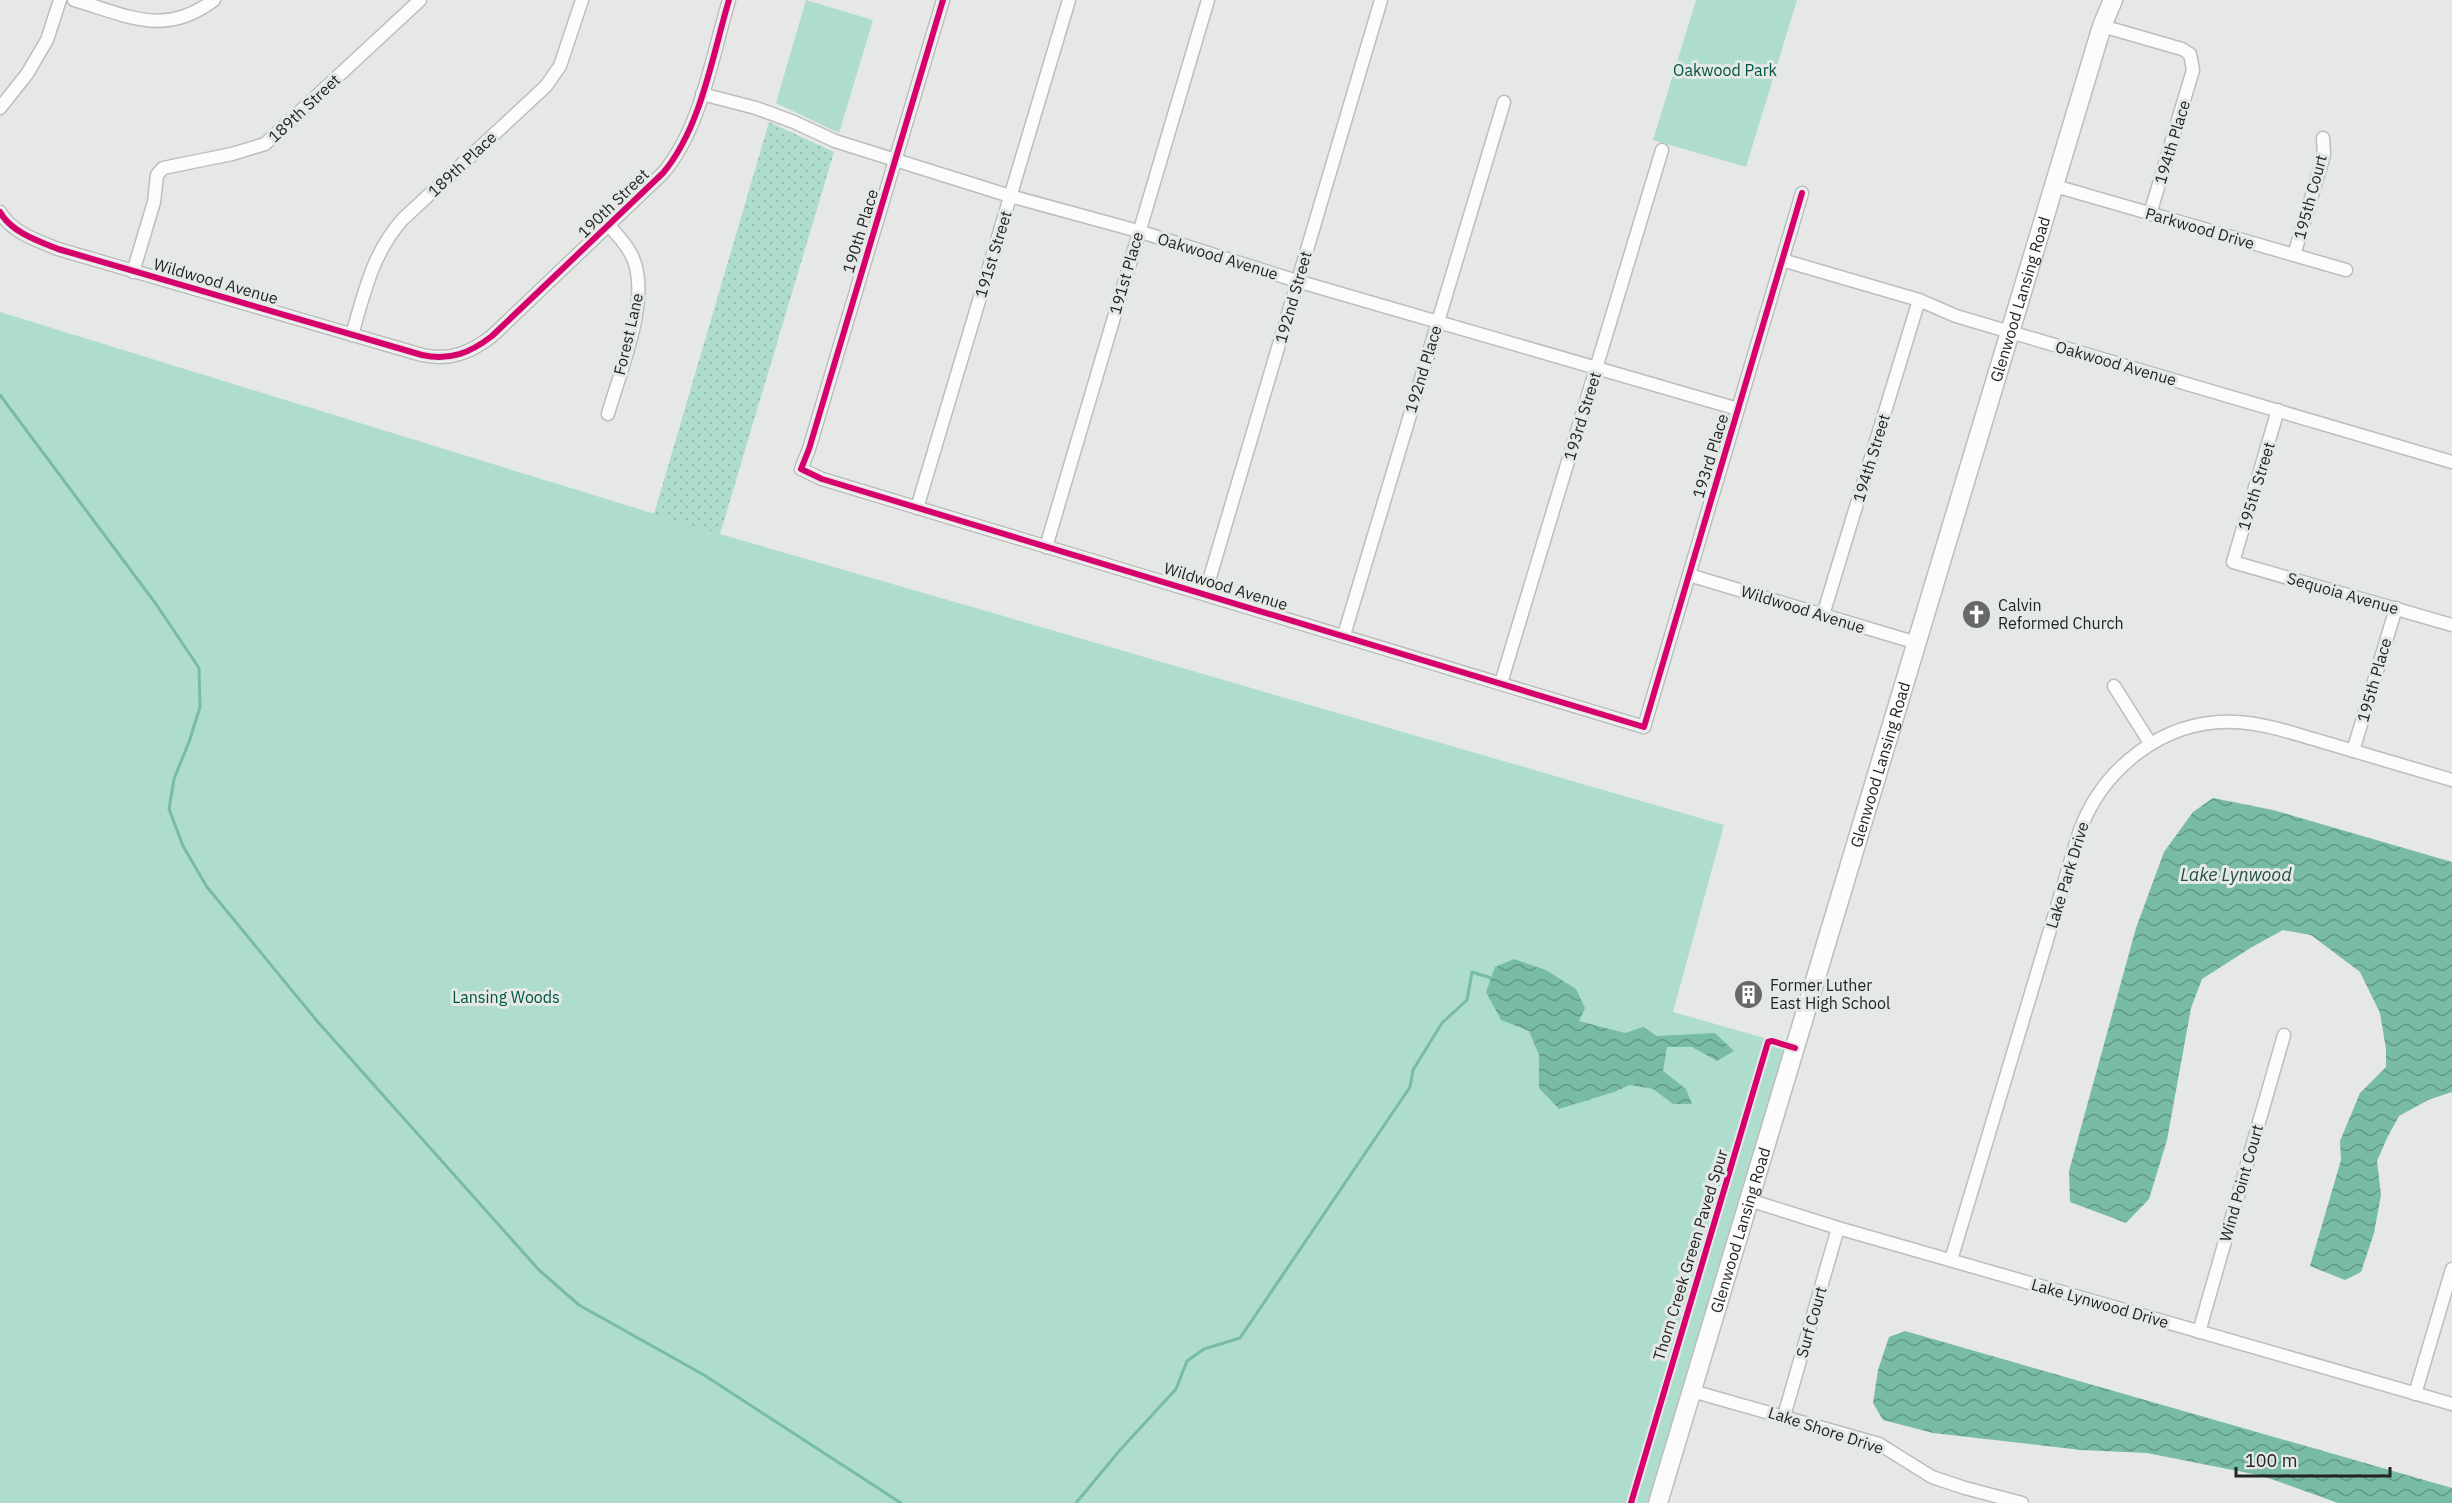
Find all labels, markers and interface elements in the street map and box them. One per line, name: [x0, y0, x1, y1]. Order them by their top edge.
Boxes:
park label: Oakwood Park: [1673, 60, 1778, 80]
street label: 189th Street: [264, 70, 344, 146]
street label: 194th Place: [2150, 97, 2194, 186]
street label: 189th Place: [424, 127, 501, 201]
street label: 195th Court: [2289, 152, 2331, 242]
street label: 190th Street: [573, 164, 653, 242]
street label: 190th Place: [838, 186, 882, 275]
street label: Parkwood Drive: [2143, 203, 2257, 253]
street label: 191st Street: [970, 208, 1016, 300]
street label: Glenwood Lansing Road: [1986, 214, 2054, 385]
street label: Oakwood Avenue: [1155, 228, 1281, 284]
street label: 191st Place: [1105, 229, 1147, 317]
street label: 192nd Street: [1270, 249, 1316, 345]
street label: Wildwood Avenue: [151, 254, 281, 308]
street label: Forest Lane: [609, 291, 647, 377]
street label: 192nd Place: [1400, 323, 1446, 415]
street label: Oakwood Avenue: [2053, 336, 2179, 390]
street label: 193rd Street: [1559, 369, 1605, 463]
street label: 193rd Place: [1688, 411, 1732, 501]
street label: 194th Street: [1848, 411, 1894, 505]
street label: 195th Street: [2233, 439, 2279, 533]
street label: Wildwood Avenue: [1162, 558, 1291, 614]
street label: Sequoia Avenue: [2285, 568, 2401, 619]
street label: Wildwood Avenue: [1739, 581, 1868, 637]
place label: Calvin Reformed Church: [1998, 595, 2124, 633]
church icon: Calvin Reformed Church: [1961, 598, 1993, 630]
street label: 195th Place: [2352, 635, 2396, 724]
street label: Glenwood Lansing Road: [1846, 679, 1914, 850]
street label: Lake Park Drive: [2041, 819, 2093, 931]
water label: Lake Lynwood: [2180, 863, 2292, 886]
place label: Former Luther East High School: [1770, 975, 1890, 1013]
building icon: Former Luther East High School: [1733, 978, 1765, 1010]
park label: Lansing Woods: [452, 987, 560, 1007]
street label: Wind Point Court: [2215, 1122, 2267, 1244]
street label: Glenwood Lansing Road: [1706, 1145, 1774, 1315]
street label: Thorn Creek Green Paved Spur: [1648, 1147, 1732, 1363]
street label: Lake Lynwood Drive: [2029, 1274, 2171, 1332]
street label: Surf Court: [1791, 1284, 1831, 1360]
street label: Lake Shore Drive: [1766, 1402, 1886, 1458]
scale bar: [2236, 1440, 2390, 1478]
text: 100 m: [2245, 1449, 2297, 1472]

